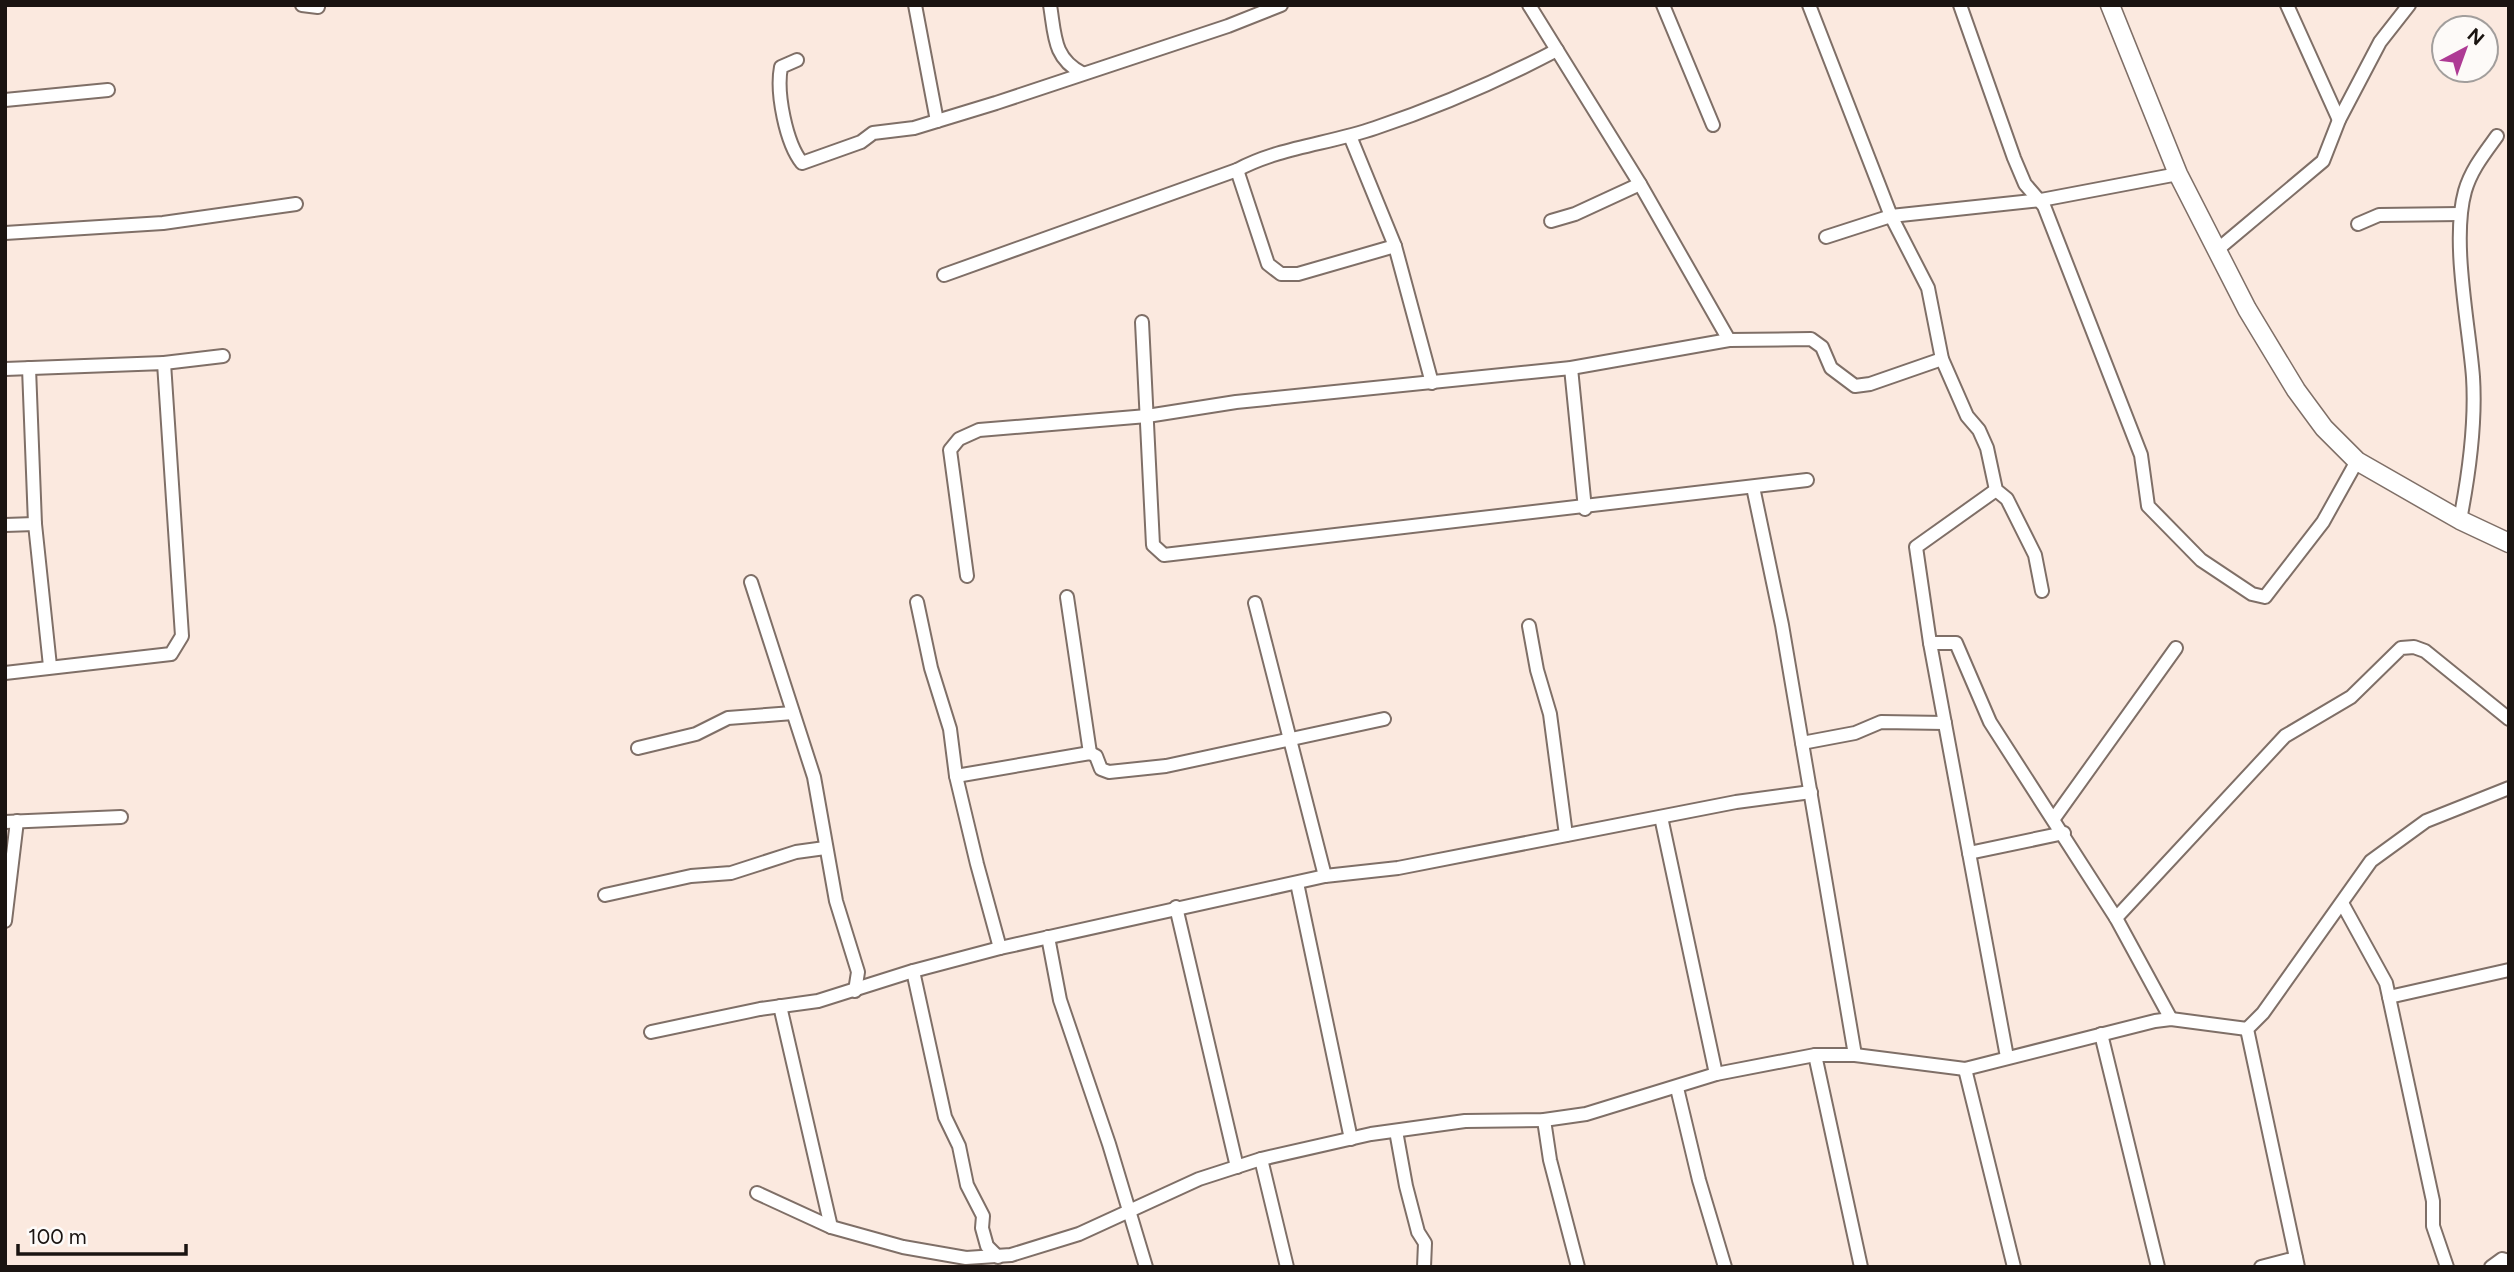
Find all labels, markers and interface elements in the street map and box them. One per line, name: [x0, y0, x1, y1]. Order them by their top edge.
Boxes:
north arrow: [2430, 14, 2500, 84]
text: N: [2463, 23, 2489, 50]
scale bar: [18, 1212, 186, 1256]
text: 100 m: [28, 1224, 87, 1249]

